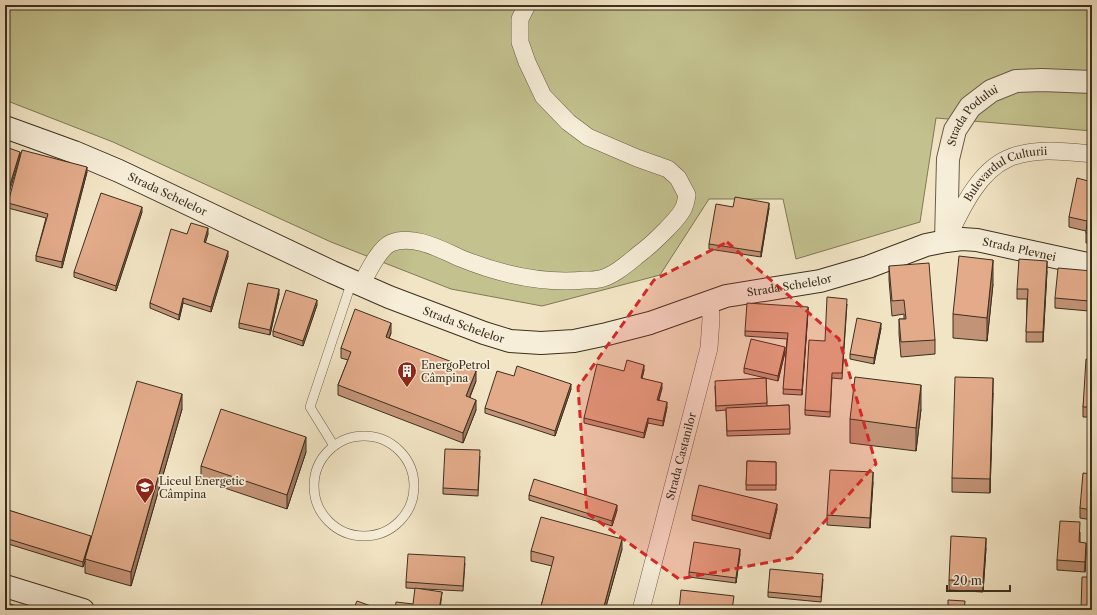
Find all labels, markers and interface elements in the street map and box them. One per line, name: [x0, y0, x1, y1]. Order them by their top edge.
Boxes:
street label: Strada Podului: [944, 82, 1000, 147]
street label: Bulevardul Culturii: [961, 144, 1048, 204]
street label: Strada Schelelor: [126, 169, 210, 219]
street label: Strada Plevnei: [981, 234, 1058, 264]
street label: Strada Schelelor: [746, 271, 834, 300]
street label: Strada Schelelor: [421, 304, 507, 346]
place label: EnergoPetrol Câmpina: [421, 358, 491, 385]
building icon: EnergoPetrol Câmpina: [396, 360, 418, 388]
street label: Strada Castanilor: [663, 411, 699, 501]
place label: Liceul Energetic Câmpina: [159, 474, 245, 501]
school or university icon: Liceul Energetic Câmpina: [134, 476, 156, 504]
scale bar: [947, 567, 1010, 593]
text: 20 m: [953, 573, 982, 588]

